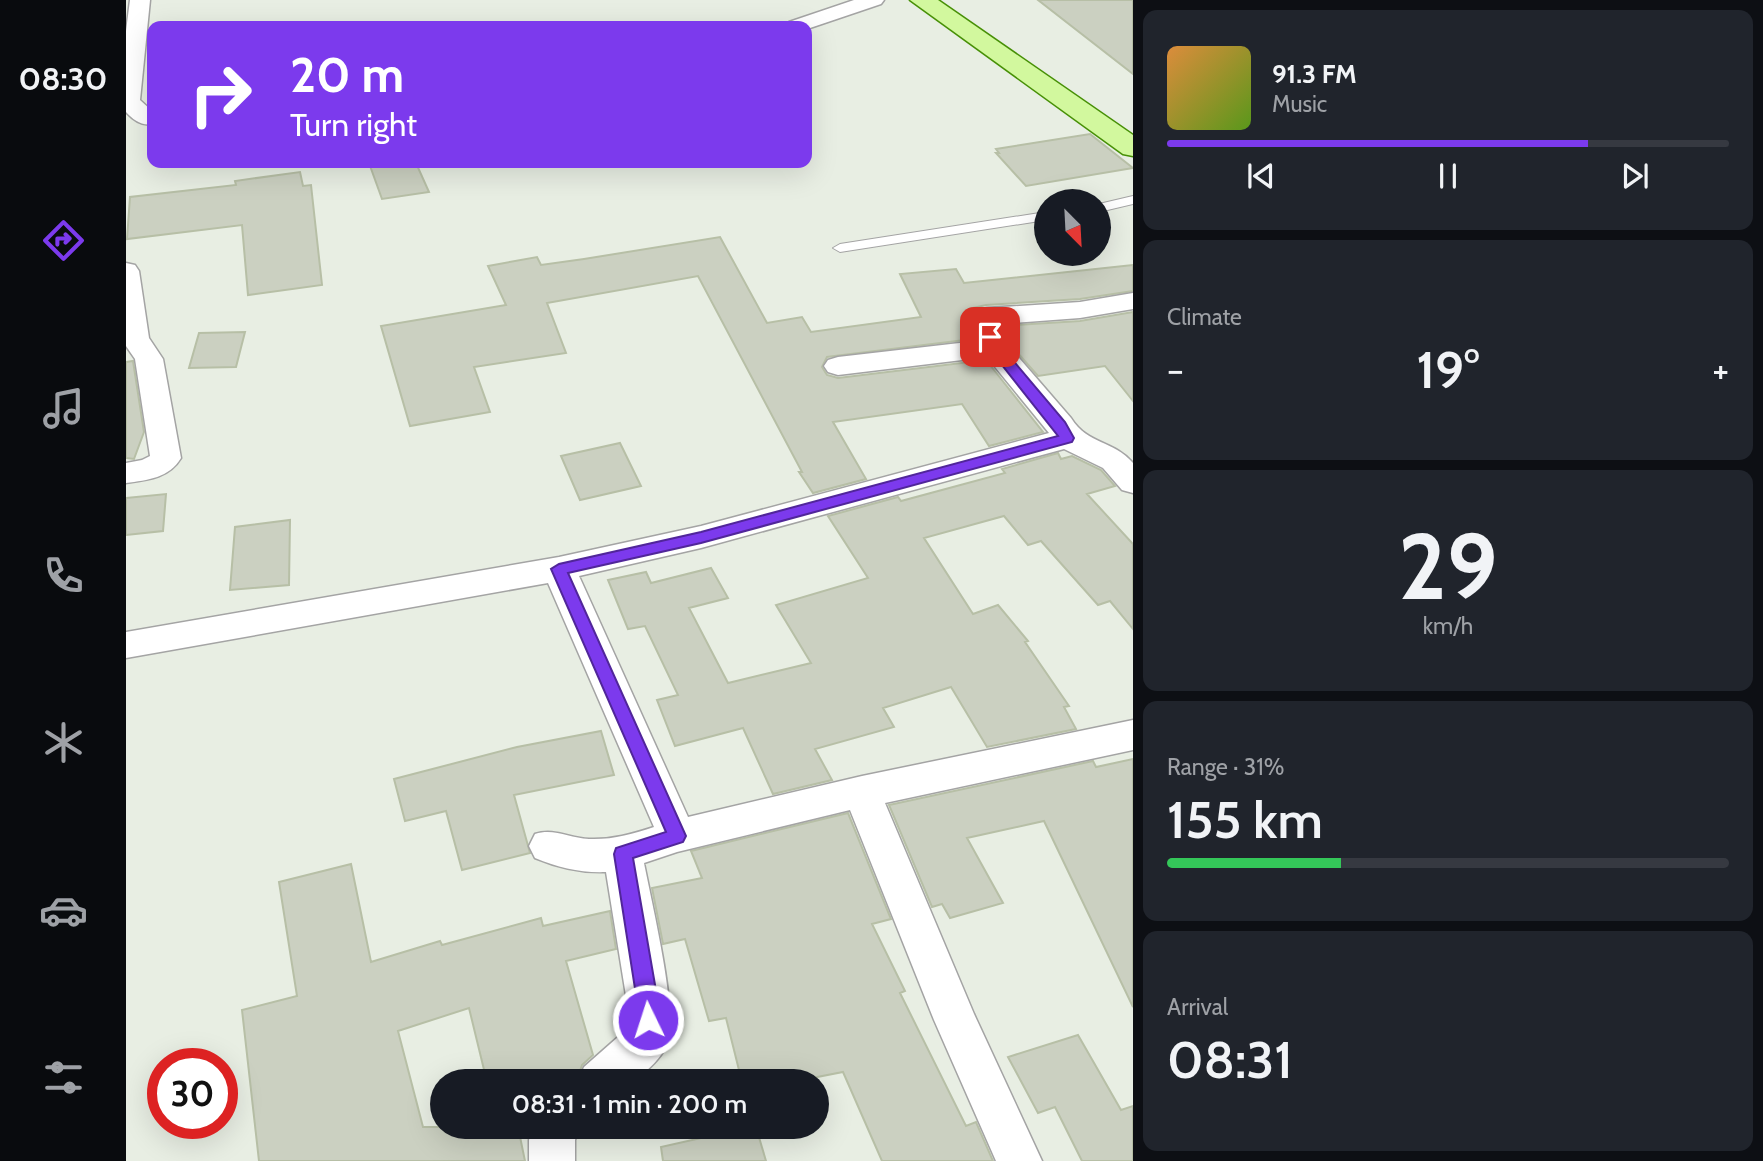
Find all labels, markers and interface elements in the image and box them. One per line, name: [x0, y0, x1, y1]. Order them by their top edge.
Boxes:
text: 20 m: [290, 45, 404, 104]
icon: right: [175, 49, 266, 140]
text: 91.3 FM: [1272, 58, 1357, 90]
text: 08:30: [19, 59, 107, 98]
text: Music: [1272, 90, 1327, 118]
text: Turn right: [290, 105, 417, 144]
icon: previous: [1242, 157, 1280, 195]
icon: pause: [1429, 157, 1467, 195]
icon: next: [1616, 157, 1654, 195]
north arrow: [1034, 189, 1111, 266]
map controls: [1034, 189, 1111, 266]
icon: directions: [39, 216, 88, 265]
text: Climate: [1167, 303, 1242, 331]
pin: [960, 307, 1020, 367]
icon: arrive: [971, 318, 1009, 356]
text: 19°: [1417, 338, 1479, 401]
text: −: [1167, 346, 1184, 393]
text: +: [1712, 346, 1729, 393]
icon: music: [39, 384, 88, 433]
text: 29: [1398, 511, 1498, 622]
icon: phone: [39, 551, 88, 600]
text: km/h: [1423, 612, 1473, 640]
icon: climate: [39, 718, 88, 767]
text: Range · 31%: [1167, 753, 1284, 781]
text: 155 km: [1167, 788, 1323, 851]
icon: car: [39, 886, 88, 935]
position arrow: [611, 983, 685, 1057]
text: Arrival: [1167, 993, 1228, 1021]
text: 08:31: [1167, 1028, 1293, 1091]
speed limit sign: 30: [147, 1048, 238, 1139]
icon: filters: [39, 1053, 88, 1102]
text: 08:31 · 1 min · 200 m: [512, 1088, 747, 1120]

